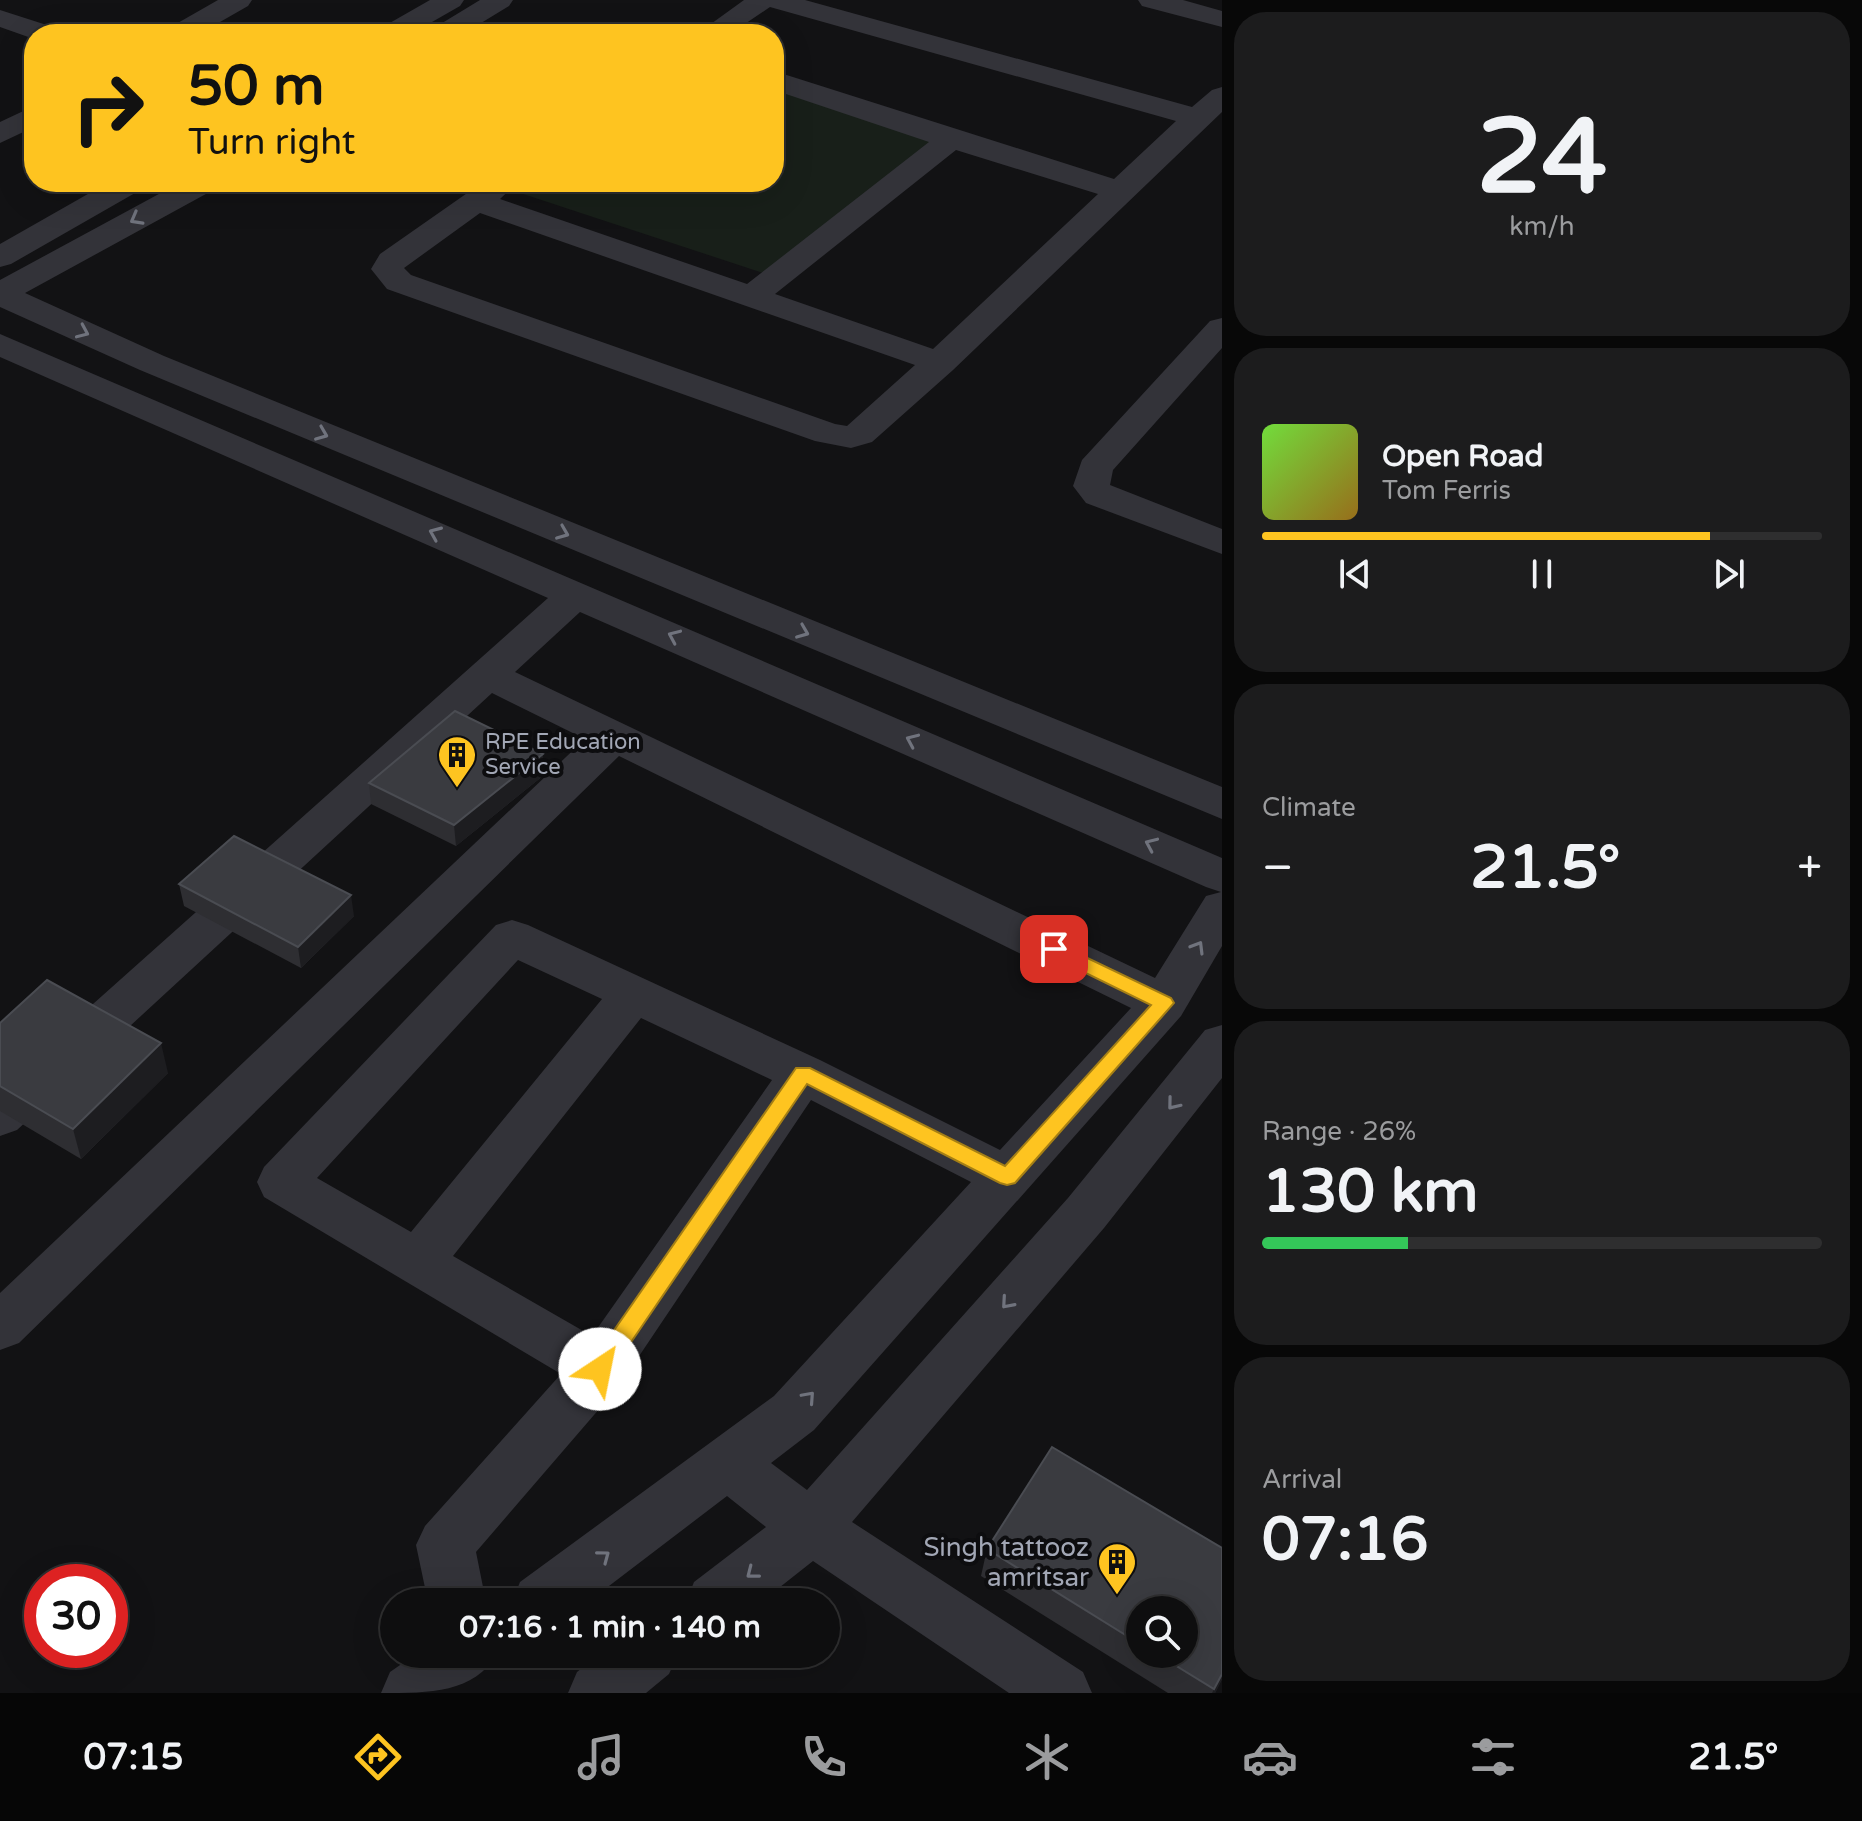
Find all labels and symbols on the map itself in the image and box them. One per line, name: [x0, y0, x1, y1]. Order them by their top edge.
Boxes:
one-way arrow: [129, 210, 144, 225]
one-way arrow: [75, 323, 89, 339]
one-way arrow: [314, 424, 328, 440]
one-way arrow: [555, 523, 569, 539]
one-way arrow: [429, 526, 444, 542]
one-way arrow: [795, 622, 809, 638]
one-way arrow: [668, 630, 682, 646]
place label: RPE Education Service: [485, 729, 641, 780]
building icon: RPE Education Service: [436, 734, 478, 789]
one-way arrow: [906, 734, 920, 750]
one-way arrow: [1144, 838, 1159, 854]
pin: [1020, 915, 1088, 983]
one-way arrow: [1188, 941, 1204, 956]
one-way arrow: [1169, 1095, 1183, 1110]
one-way arrow: [1002, 1294, 1017, 1309]
position arrow: [558, 1327, 642, 1411]
one-way arrow: [799, 1392, 814, 1406]
place label: Singh tattooz amritsar: [923, 1532, 1089, 1593]
building icon: Singh tattooz amritsar: [1096, 1541, 1138, 1596]
one-way arrow: [595, 1551, 609, 1566]
one-way arrow: [747, 1563, 761, 1578]
speed limit sign: 30: [24, 1564, 128, 1668]

